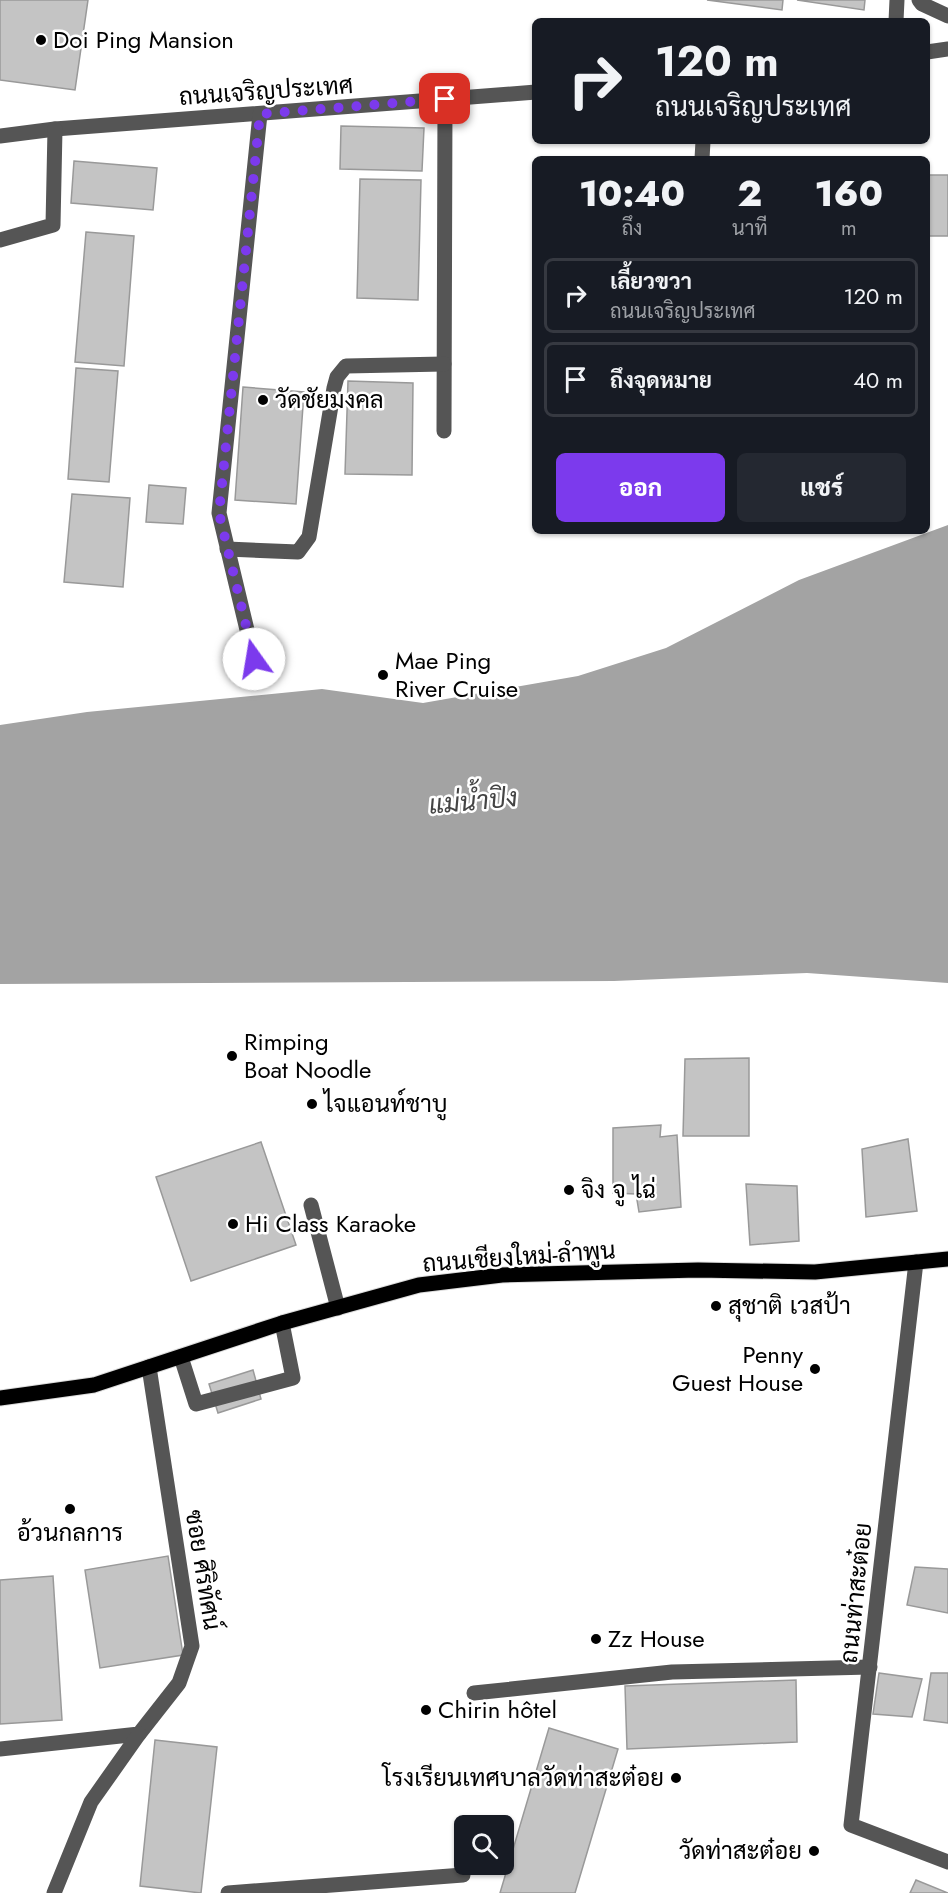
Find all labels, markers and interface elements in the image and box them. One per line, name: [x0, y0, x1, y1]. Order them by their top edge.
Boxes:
place label: Doi Ping Mansion: [53, 22, 234, 57]
text: 120 m: [655, 31, 779, 92]
marker: Doi Ping Mansion: [34, 33, 48, 47]
icon: right: [556, 42, 634, 120]
street label: ถนนเจริญประเทศ: [178, 67, 354, 114]
pin: [419, 73, 470, 124]
icon: arrive: [428, 82, 461, 115]
text: ถนนเจริญประเทศ: [655, 87, 851, 126]
text: 10:40: [579, 167, 685, 219]
text: 2: [738, 167, 762, 219]
text: 160: [814, 167, 883, 219]
text: ถึง: [622, 214, 642, 243]
text: นาที: [732, 214, 768, 243]
text: m: [841, 214, 857, 243]
text: เลี้ยวขวา: [610, 265, 692, 297]
icon: right: [559, 279, 592, 312]
text: 120 m: [844, 280, 903, 312]
text: ถนนเจริญประเทศ: [610, 297, 756, 326]
icon: arrive: [559, 363, 592, 396]
text: ถึงจุดหมาย: [610, 364, 712, 396]
text: 40 m: [853, 364, 903, 396]
place label: วัดชัยมงคล: [275, 382, 384, 417]
marker: วัดชัยมงคล: [256, 393, 270, 407]
button: ออก: [556, 453, 725, 522]
button: แชร์: [737, 453, 906, 522]
position arrow: [222, 627, 286, 691]
place label: Mae Ping River Cruise: [395, 643, 518, 706]
marker: Mae Ping River Cruise: [376, 668, 390, 682]
water label: แม่น้ำปิง: [427, 776, 519, 824]
place label: Rimping Boat Noodle: [244, 1024, 371, 1087]
marker: Rimping Boat Noodle: [225, 1049, 239, 1063]
place label: ไจแอนท์ชาบู: [322, 1086, 447, 1121]
marker: ไจแอนท์ชาบู: [305, 1097, 319, 1111]
place label: จิง จู ไฉ่: [581, 1172, 656, 1207]
marker: จิง จู ไฉ่: [562, 1183, 576, 1197]
place label: Hi Class Karaoke: [245, 1206, 416, 1241]
marker: Hi Class Karaoke: [226, 1217, 240, 1231]
street label: ถนนเชียงใหม่-ลำพูน: [421, 1232, 617, 1281]
place label: สุชาติ เวสป้า: [728, 1288, 851, 1323]
marker: สุชาติ เวสป้า: [709, 1299, 723, 1313]
place label: Penny Guest House: [672, 1337, 803, 1400]
marker: Penny Guest House: [808, 1362, 822, 1376]
marker: อ้วนกลการ: [63, 1502, 77, 1516]
street label: ซอย ศิริทัศน์: [177, 1507, 230, 1633]
place label: อ้วนกลการ: [17, 1515, 123, 1550]
street label: ถนนท่าสะต๋อย: [831, 1521, 880, 1665]
place label: Zz House: [608, 1621, 705, 1656]
marker: Zz House: [589, 1632, 603, 1646]
place label: Chirin hôtel: [438, 1692, 557, 1727]
marker: Chirin hôtel: [419, 1703, 433, 1717]
place label: โรงเรียนเทศบาลวัดท่าสะต๋อย: [381, 1760, 664, 1795]
marker: โรงเรียนเทศบาลวัดท่าสะต๋อย: [669, 1771, 683, 1785]
map controls: [454, 1815, 514, 1875]
button: search: [454, 1815, 514, 1875]
place label: วัดท่าสะต๋อย: [679, 1833, 802, 1868]
marker: วัดท่าสะต๋อย: [807, 1844, 821, 1858]

